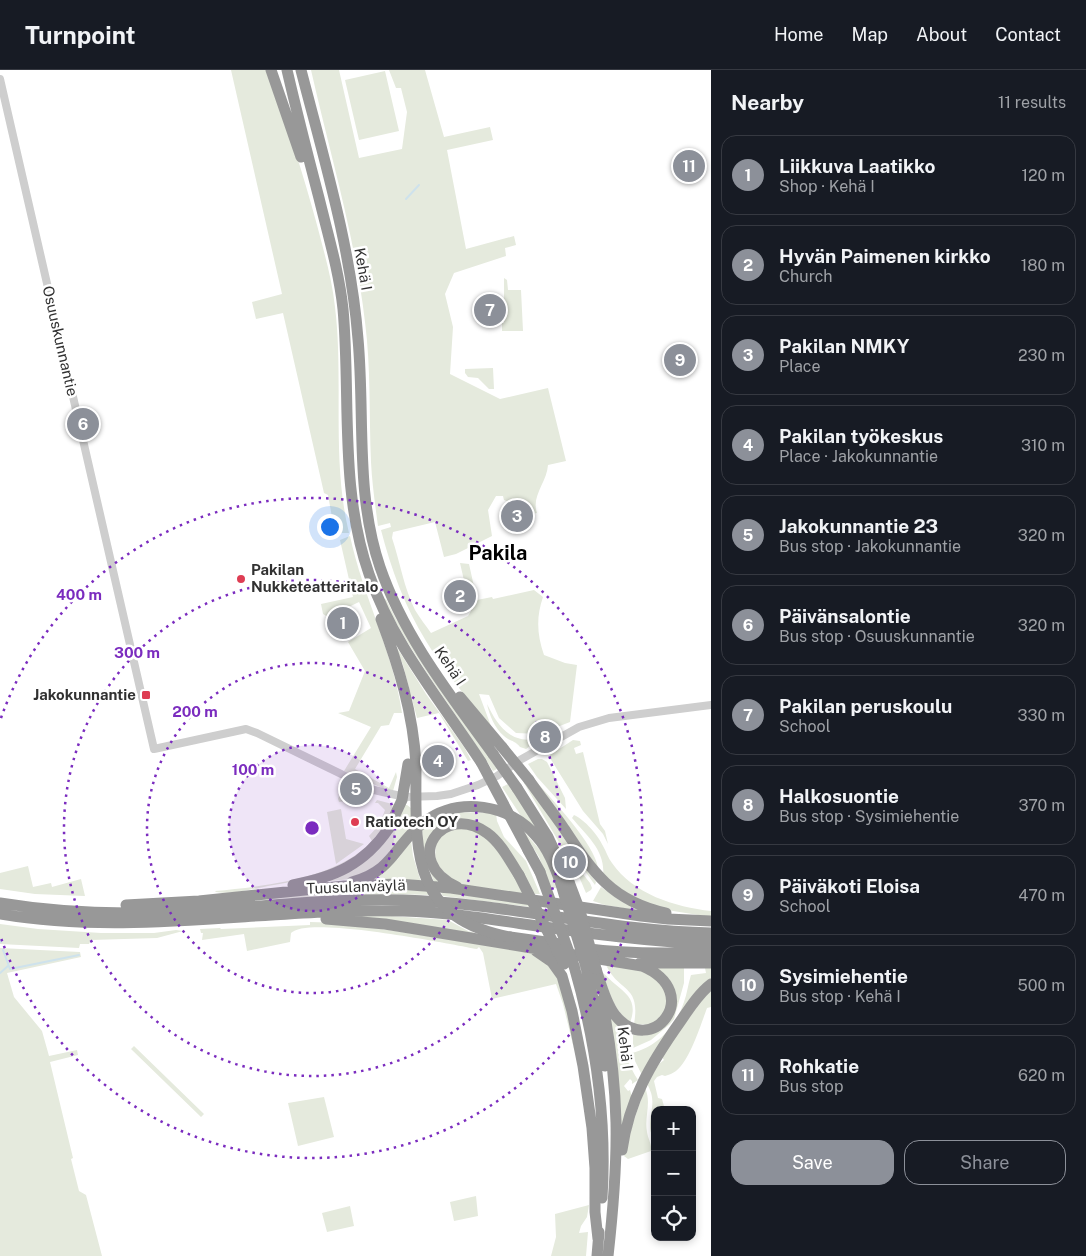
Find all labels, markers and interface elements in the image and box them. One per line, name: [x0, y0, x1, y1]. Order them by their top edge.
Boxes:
text: Turnpoint: [25, 21, 135, 49]
text: Home: [774, 24, 824, 45]
text: Map: [852, 24, 888, 45]
text: About: [916, 24, 967, 45]
text: Contact: [995, 24, 1061, 45]
text: Nearby: [731, 90, 804, 115]
text: 11 results: [998, 93, 1066, 112]
pin: 11: [673, 147, 705, 185]
text: Liikkuva Laatikko: [779, 155, 935, 177]
text: 1: [745, 166, 751, 185]
text: 120 m: [1021, 166, 1065, 185]
text: Shop · Kehä I: [779, 177, 875, 196]
text: Hyvän Paimenen kirkko: [779, 245, 991, 267]
street label: Kehä I: [351, 246, 376, 292]
text: 2: [743, 256, 753, 275]
text: 180 m: [1021, 256, 1065, 275]
text: Church: [779, 267, 833, 286]
street label: Osuuskunnantie: [40, 284, 81, 398]
pin: 7: [474, 291, 506, 329]
text: Pakilan NMKY: [779, 335, 909, 357]
pin: 9: [664, 341, 696, 379]
text: 3: [743, 346, 753, 365]
text: 230 m: [1018, 346, 1065, 365]
text: Place: [779, 357, 821, 376]
pin: 6: [67, 405, 99, 443]
text: Pakilan työkeskus: [779, 425, 943, 447]
text: 4: [743, 436, 753, 455]
text: 310 m: [1021, 436, 1065, 455]
text: Place · Jakokunnantie: [779, 447, 938, 466]
pin: 3: [501, 497, 533, 535]
your location: [317, 514, 343, 540]
text: Jakokunnantie 23: [779, 515, 938, 537]
text: 5: [743, 526, 753, 545]
text: 320 m: [1018, 526, 1065, 545]
text: Bus stop · Jakokunnantie: [779, 537, 961, 556]
district label: Pakila: [469, 541, 527, 565]
place label: Pakilan Nukketeatteritalo: [251, 561, 379, 595]
marker: Pakilan Nukketeatteritalo: [235, 573, 247, 585]
pin: 2: [444, 577, 476, 615]
text: 400 m: [56, 586, 102, 603]
pin: 1: [327, 604, 359, 642]
text: Päivänsalontie: [779, 605, 911, 627]
text: 6: [743, 616, 753, 635]
text: 320 m: [1018, 616, 1065, 635]
text: Bus stop · Osuuskunnantie: [779, 627, 975, 646]
street label: Kehä I: [431, 643, 470, 688]
text: 300 m: [114, 644, 160, 661]
place label: Jakokunnantie: [33, 686, 136, 703]
marker: Jakokunnantie: [140, 689, 152, 701]
text: Pakilan peruskoulu: [779, 695, 952, 717]
text: 200 m: [172, 703, 218, 720]
text: 7: [743, 706, 753, 725]
text: 330 m: [1018, 706, 1065, 725]
text: School: [779, 717, 830, 736]
pin: 8: [529, 718, 561, 756]
pin: 4: [422, 742, 454, 780]
text: 100 m: [232, 761, 274, 778]
pin: 5: [340, 770, 372, 808]
text: Halkosuontie: [779, 785, 899, 807]
text: 8: [743, 796, 753, 815]
text: 370 m: [1018, 796, 1065, 815]
text: Bus stop · Sysimiehentie: [779, 807, 959, 826]
place label: Ratiotech OY: [365, 813, 458, 830]
marker: Ratiotech OY: [349, 816, 361, 828]
centre of rings: [303, 819, 321, 837]
pin: 10: [554, 843, 586, 881]
text: Päiväkoti Eloisa: [779, 875, 920, 897]
street label: Tuusulanväylä: [306, 876, 406, 897]
text: 9: [743, 886, 753, 905]
text: 470 m: [1018, 886, 1065, 905]
text: School: [779, 897, 830, 916]
text: Sysimiehentie: [779, 965, 908, 987]
text: 10: [739, 976, 757, 995]
text: 500 m: [1018, 976, 1065, 995]
text: Bus stop · Kehä I: [779, 987, 901, 1006]
street label: Kehä I: [614, 1026, 637, 1070]
text: Rohkatie: [779, 1055, 859, 1077]
text: 11: [741, 1066, 755, 1085]
text: 620 m: [1018, 1066, 1065, 1085]
text: Bus stop: [779, 1077, 843, 1096]
map controls: [651, 1106, 696, 1241]
button: +: [651, 1106, 696, 1151]
button: Save: [731, 1140, 894, 1185]
button: Share: [904, 1140, 1066, 1185]
button: −: [651, 1151, 696, 1196]
button: locate: [651, 1196, 696, 1241]

